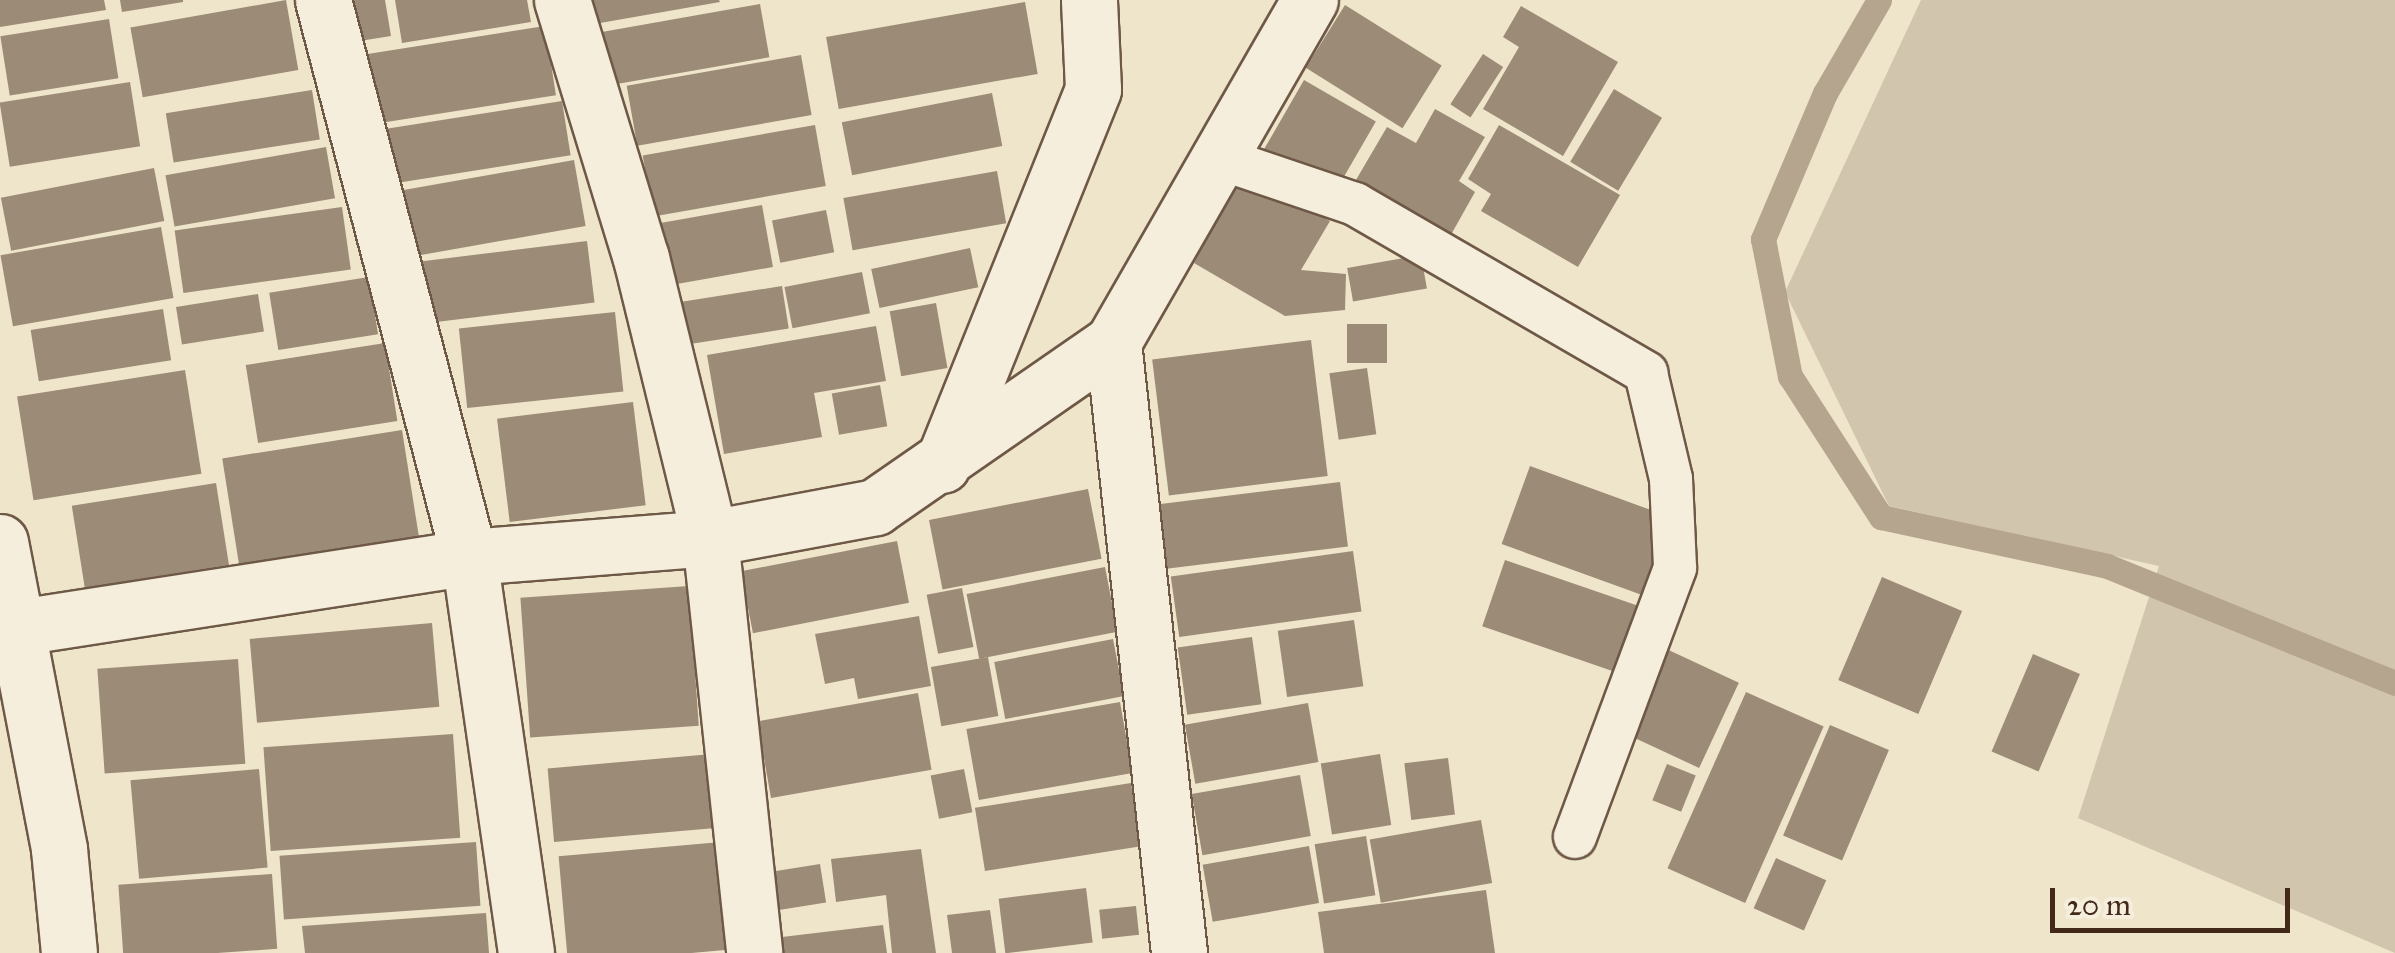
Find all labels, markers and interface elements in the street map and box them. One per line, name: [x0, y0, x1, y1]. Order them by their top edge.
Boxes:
scale bar: [2055, 868, 2295, 930]
text: 20 m: [2067, 887, 2131, 923]

